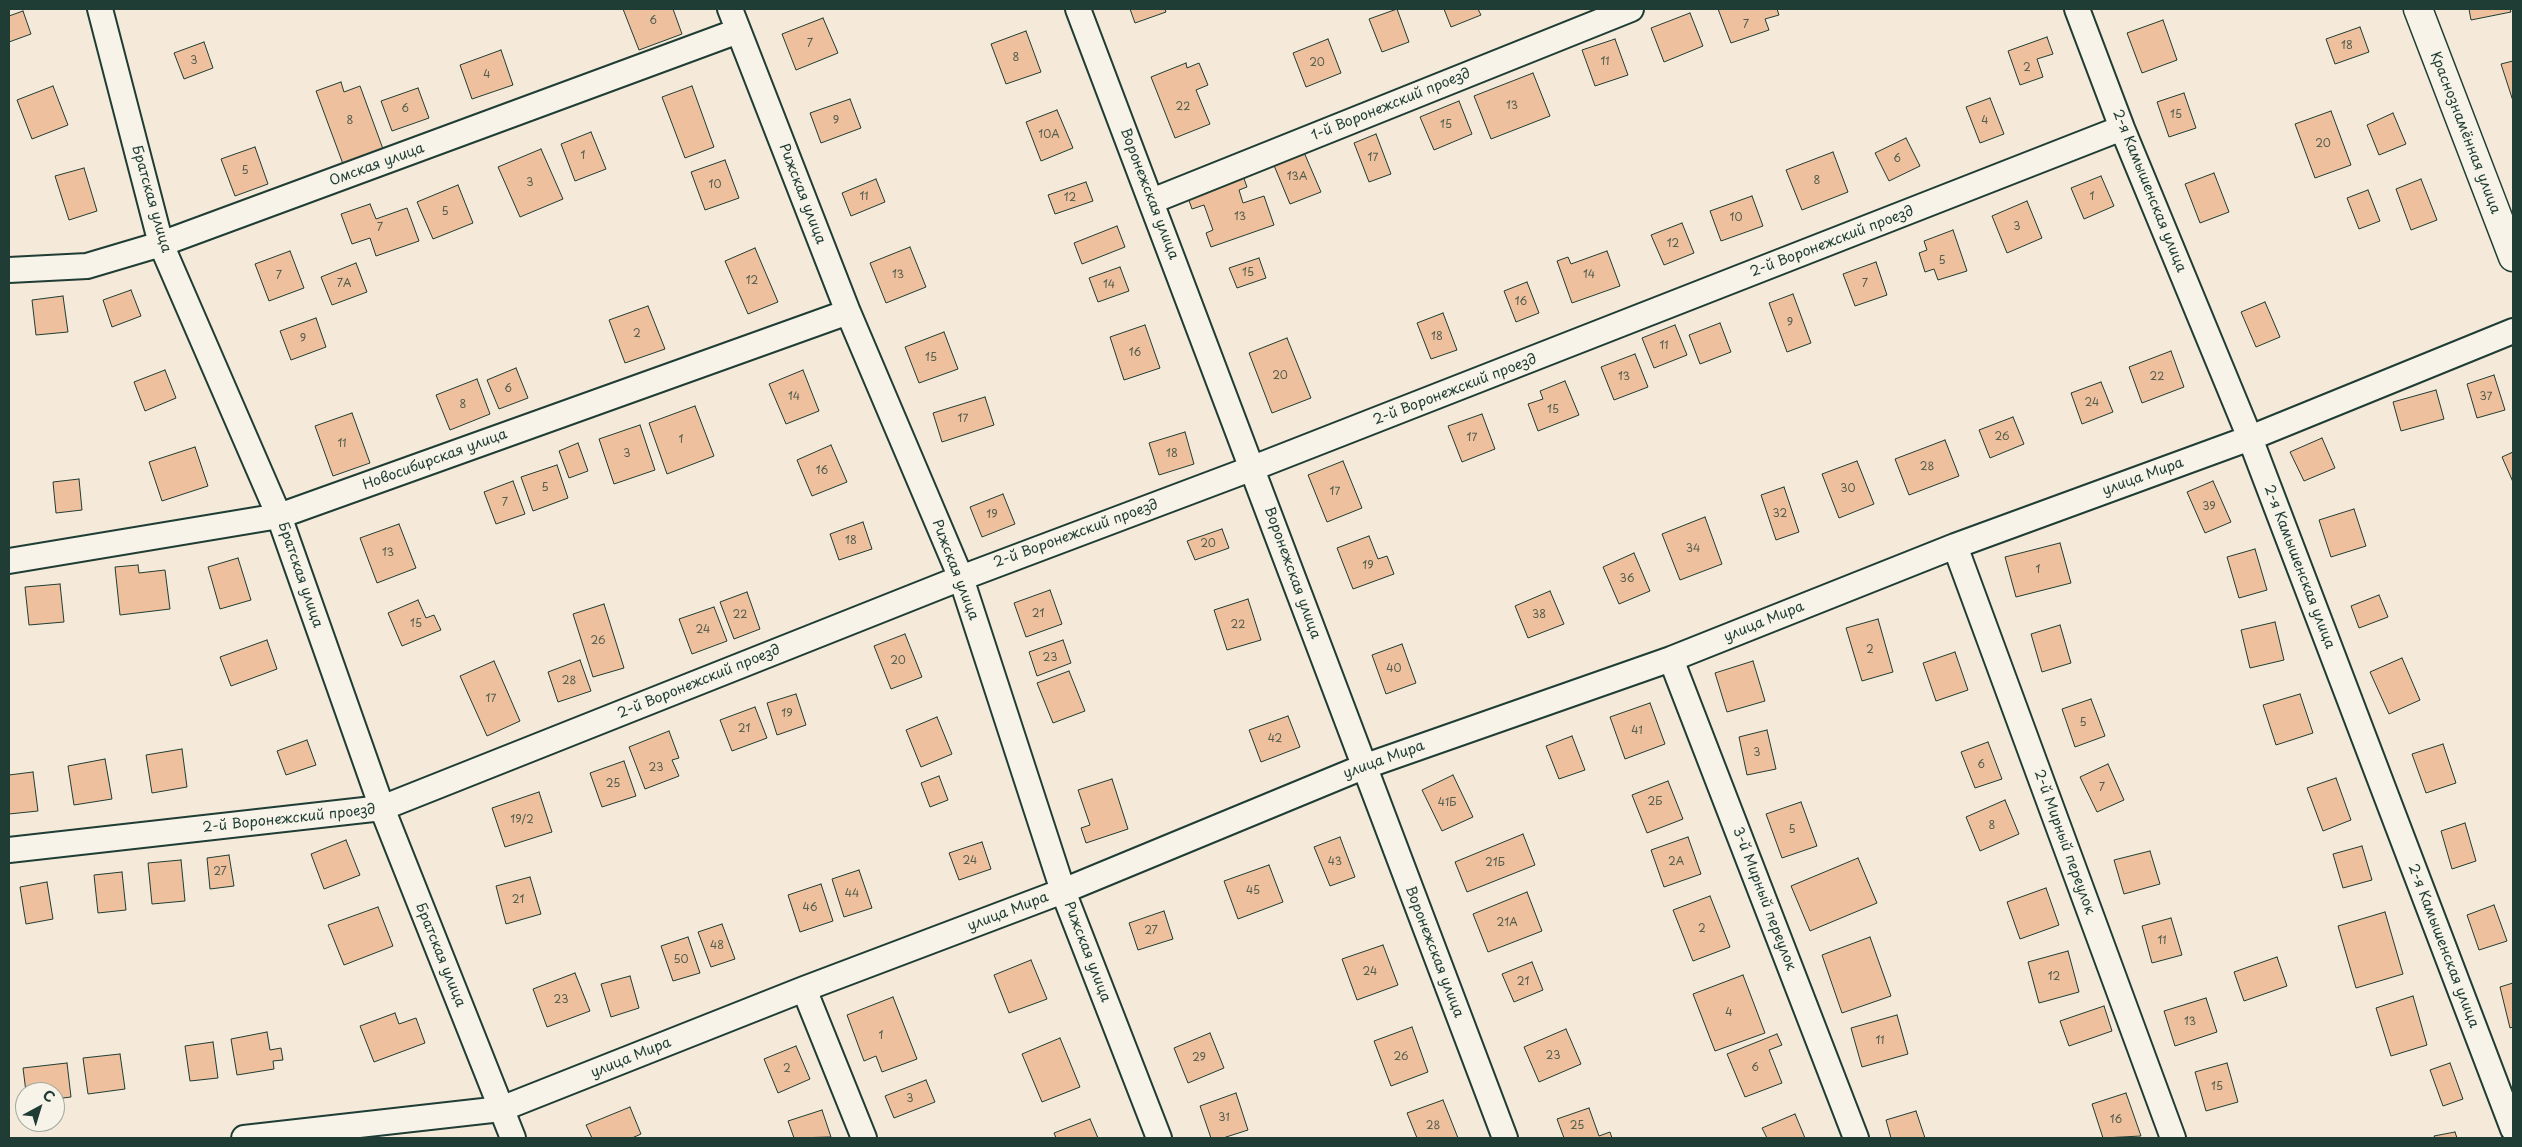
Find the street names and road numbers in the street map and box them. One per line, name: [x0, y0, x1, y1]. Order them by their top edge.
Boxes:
street label: Краснознамённая улица: [2426, 50, 2504, 216]
street label: 1-й Воронежский проезд: [1309, 65, 1473, 145]
street label: 2-я Камышенская улица: [2109, 107, 2189, 275]
street label: Воронежская улица: [1116, 126, 1182, 262]
street label: Омская улица: [327, 140, 427, 190]
street label: Рижская улица: [775, 141, 829, 247]
street label: Братская улица: [128, 143, 174, 255]
street label: 2-й Воронежский проезд: [1748, 203, 1916, 281]
street label: 2-й Воронежский проезд: [1371, 351, 1539, 429]
street label: Новосибирская улица: [361, 426, 509, 494]
street label: улица Мира: [2100, 455, 2186, 499]
street label: 2-я Камышенская улица: [2260, 483, 2338, 651]
street label: 2-й Воронежский проезд: [991, 496, 1161, 572]
street label: Воронежская улица: [1260, 505, 1324, 641]
street label: Рижская улица: [928, 517, 982, 623]
street label: Братская улица: [274, 520, 326, 630]
street label: улица Мира: [1721, 598, 1807, 646]
street label: 2-й Воронежский проезд: [615, 642, 783, 722]
street label: улица Мира: [1341, 738, 1427, 782]
street label: 2-й Мирный переулок: [2030, 767, 2098, 917]
street label: 2-й Воронежский проезд: [202, 802, 376, 836]
street label: 3-й Мирный переулок: [1729, 825, 1799, 973]
street label: 2-я Камышенская улица: [2404, 862, 2482, 1030]
street label: Воронежская улица: [1401, 884, 1467, 1020]
street label: улица Мира: [965, 889, 1051, 935]
street label: Рижская улица: [1060, 899, 1114, 1005]
street label: Братская улица: [411, 900, 469, 1010]
street label: улица Мира: [588, 1034, 674, 1082]

